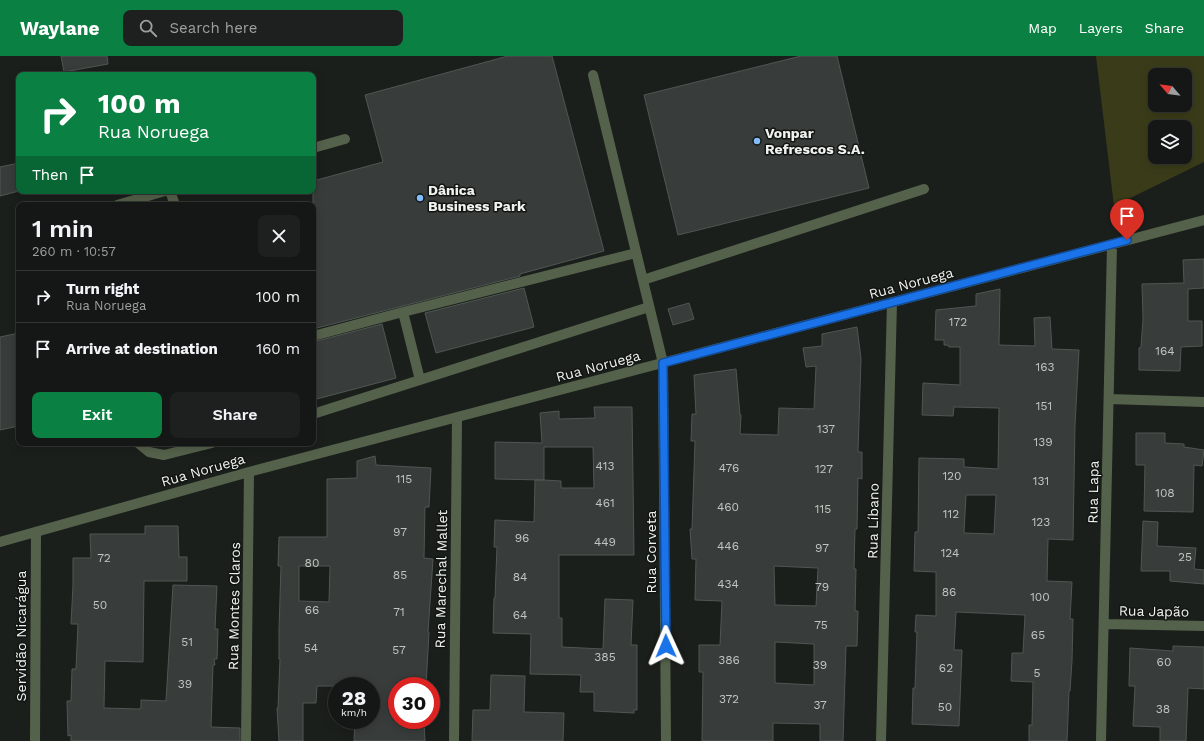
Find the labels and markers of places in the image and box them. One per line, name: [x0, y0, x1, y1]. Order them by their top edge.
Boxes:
place label: Vonpar Refrescos S.A.: [765, 125, 865, 157]
marker: Vonpar Refrescos S.A.: [752, 136, 762, 146]
place label: Dânica Business Park: [428, 182, 526, 214]
marker: Dânica Business Park: [415, 193, 425, 203]
pin: [1110, 199, 1144, 240]

